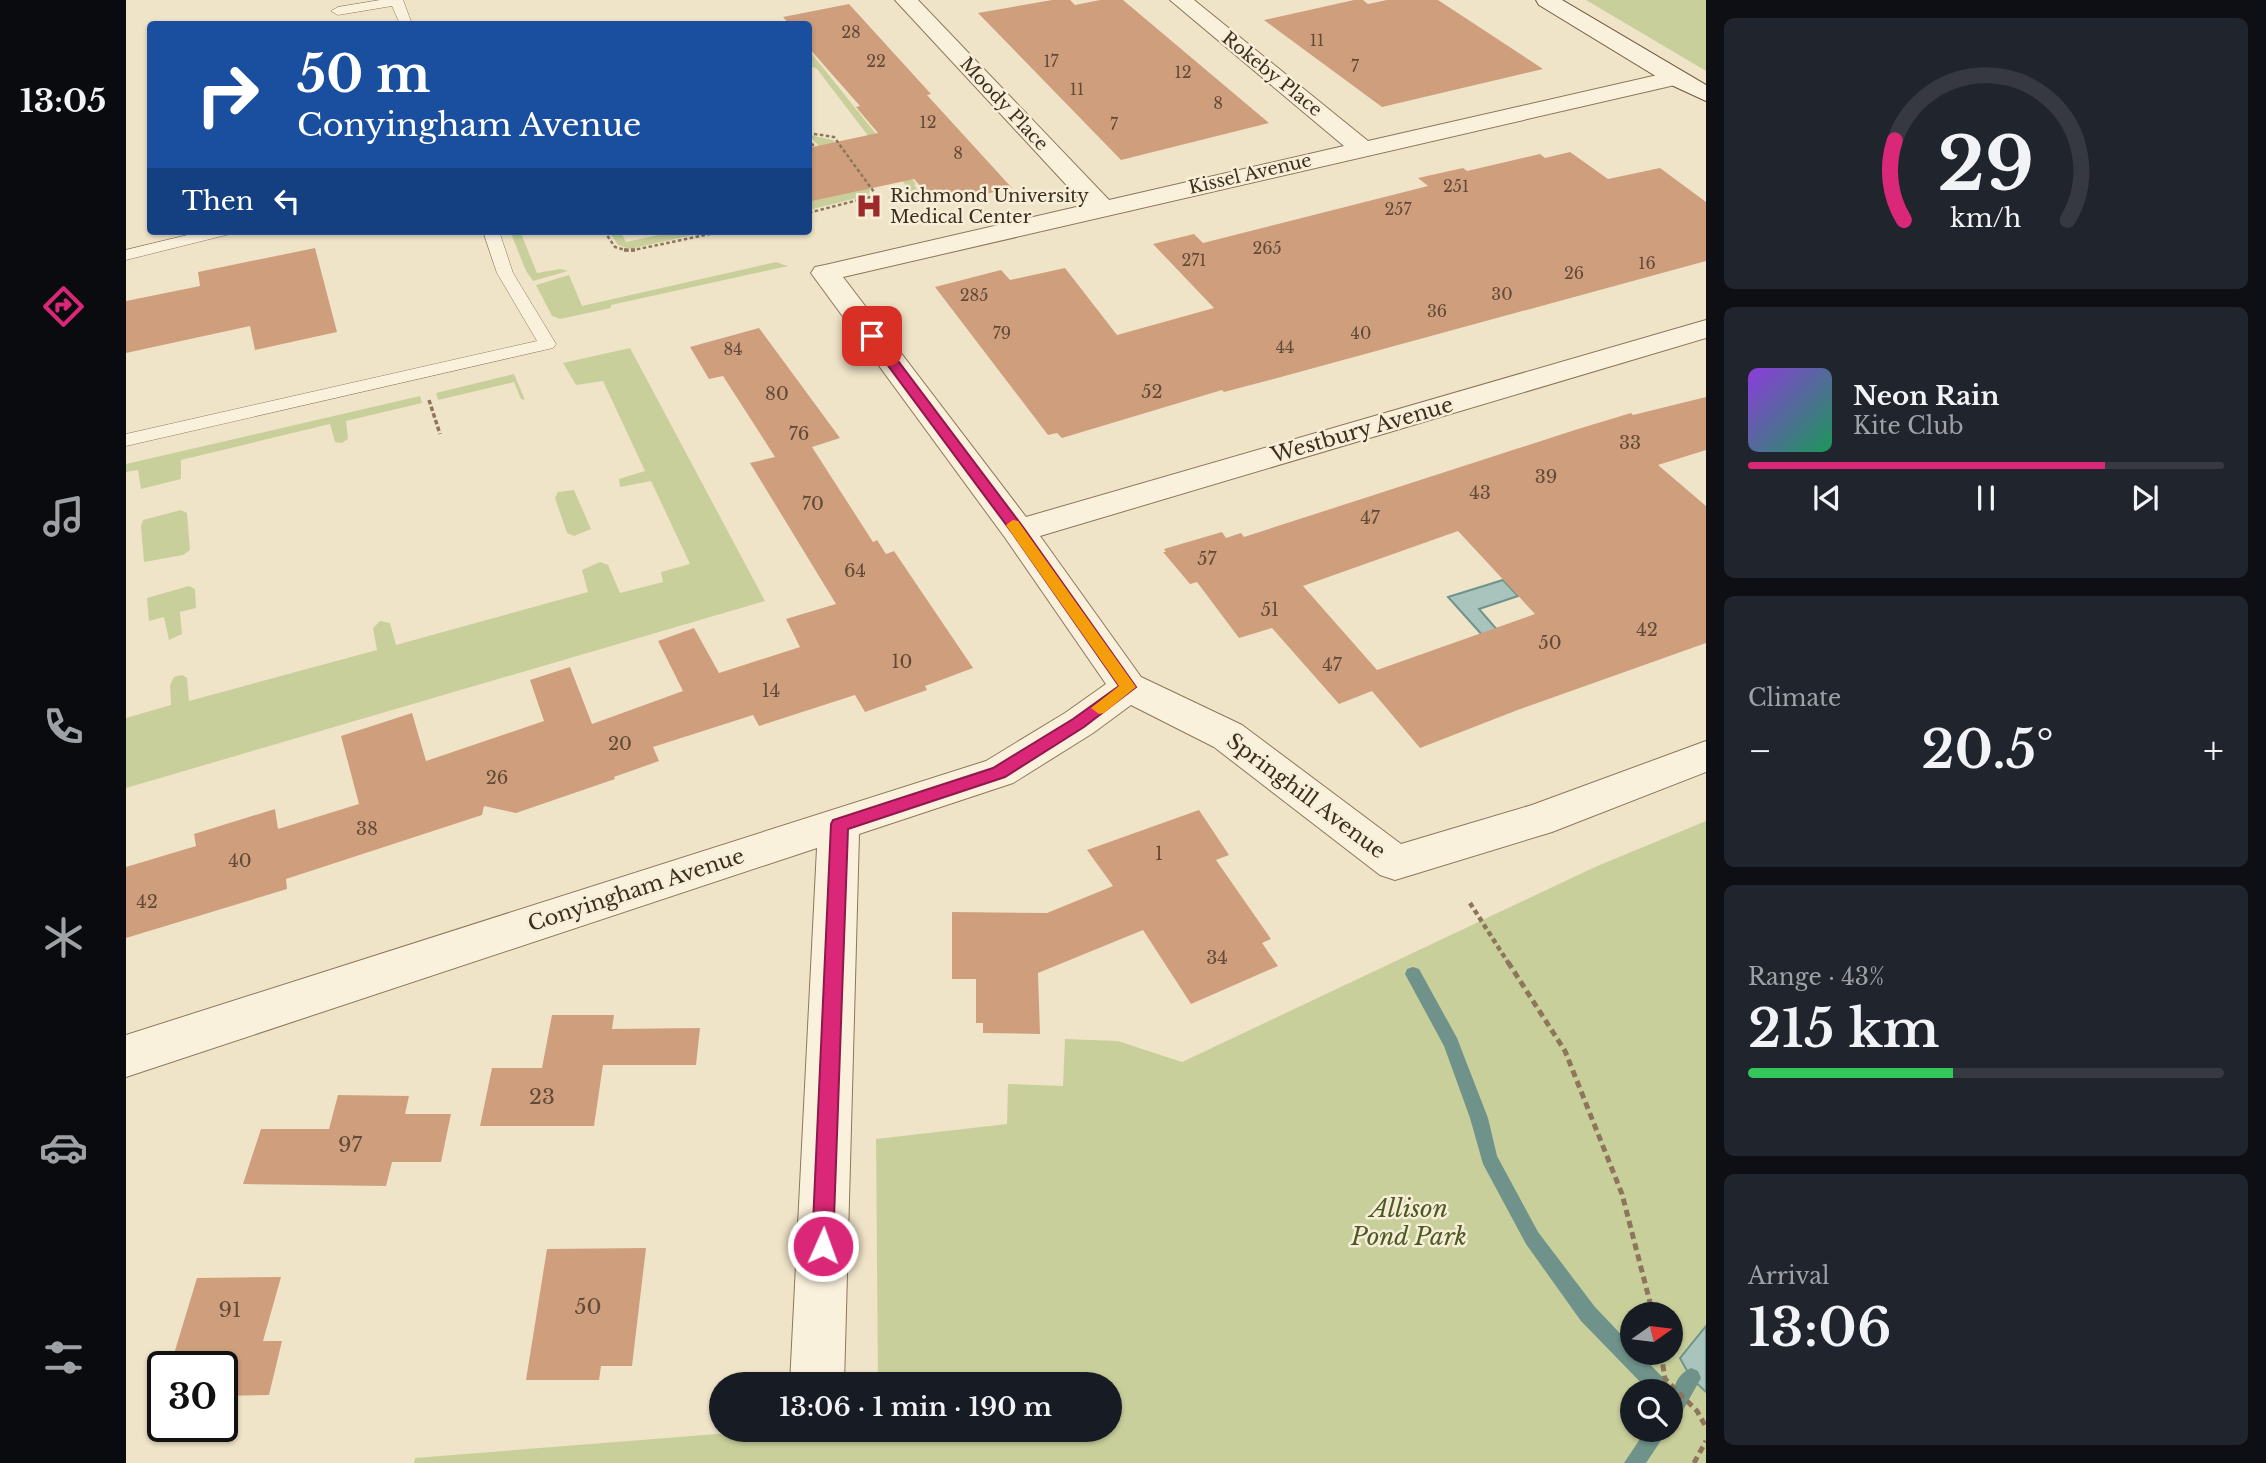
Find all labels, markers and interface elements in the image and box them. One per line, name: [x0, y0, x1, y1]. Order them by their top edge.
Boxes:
house number: 28: [841, 22, 861, 42]
street label: Rokeby Place: [1218, 27, 1326, 121]
house number: 11: [1310, 30, 1324, 50]
text: 50 m: [297, 44, 430, 105]
icon: right: [182, 49, 273, 140]
house number: 22: [866, 51, 886, 71]
house number: 17: [1043, 51, 1060, 71]
street label: Moody Place: [955, 53, 1053, 155]
house number: 7: [1351, 56, 1360, 76]
house number: 12: [1175, 62, 1192, 82]
house number: 11: [1070, 79, 1084, 99]
text: 13:05: [20, 81, 106, 121]
house number: 8: [1213, 93, 1223, 113]
text: Conyingham Avenue: [297, 105, 641, 145]
house number: 12: [920, 112, 937, 132]
house number: 7: [1110, 114, 1119, 134]
text: 29: [1938, 119, 2034, 210]
house number: 8: [953, 143, 963, 163]
street label: Kissel Avenue: [1186, 149, 1314, 199]
house number: 251: [1443, 176, 1469, 196]
icon: left: [268, 182, 306, 220]
text: Then: [182, 185, 254, 217]
place label: Richmond University Medical Center: [890, 185, 1089, 228]
hospital icon: Richmond University Medical Center: [854, 191, 884, 221]
house number: 257: [1385, 199, 1412, 219]
text: km/h: [1951, 202, 2021, 233]
house number: 265: [1252, 238, 1282, 258]
house number: 271: [1181, 250, 1207, 270]
house number: 16: [1638, 253, 1656, 273]
house number: 26: [1564, 263, 1584, 283]
icon: directions: [39, 282, 88, 331]
house number: 30: [1491, 284, 1513, 304]
house number: 285: [960, 285, 988, 305]
house number: 36: [1427, 301, 1447, 321]
pin: [842, 306, 902, 366]
icon: arrive: [853, 317, 891, 355]
house number: 79: [993, 323, 1011, 343]
house number: 40: [1351, 323, 1371, 343]
house number: 44: [1276, 337, 1294, 357]
house number: 84: [723, 339, 743, 359]
text: Neon Rain: [1853, 380, 1999, 412]
house number: 52: [1141, 381, 1163, 403]
house number: 80: [765, 383, 789, 405]
street label: Westbury Avenue: [1267, 392, 1456, 469]
text: Kite Club: [1853, 412, 1964, 440]
house number: 76: [789, 423, 809, 445]
house number: 33: [1619, 432, 1641, 454]
house number: 39: [1535, 466, 1557, 488]
icon: previous: [1808, 479, 1846, 517]
icon: pause: [1967, 479, 2005, 517]
icon: next: [2126, 479, 2164, 517]
house number: 43: [1469, 482, 1491, 504]
icon: music: [39, 492, 88, 541]
house number: 70: [802, 493, 824, 515]
house number: 47: [1360, 507, 1381, 529]
house number: 57: [1197, 548, 1218, 570]
house number: 64: [844, 560, 866, 582]
house number: 51: [1261, 599, 1279, 621]
house number: 42: [1636, 619, 1658, 641]
house number: 50: [1538, 632, 1562, 654]
house number: 10: [892, 651, 912, 673]
house number: 47: [1322, 654, 1343, 676]
house number: 14: [762, 680, 780, 702]
text: Climate: [1748, 684, 1841, 712]
icon: phone: [39, 702, 88, 751]
text: 20.5°: [1921, 718, 2054, 782]
text: −: [1748, 727, 1772, 774]
text: +: [2203, 727, 2224, 774]
street label: Springhill Avenue: [1221, 728, 1391, 864]
house number: 20: [608, 733, 632, 755]
house number: 26: [486, 767, 508, 789]
house number: 38: [356, 818, 378, 840]
street label: Conyingham Avenue: [524, 843, 748, 937]
house number: 1: [1155, 843, 1163, 865]
house number: 40: [228, 850, 252, 872]
house number: 42: [136, 891, 158, 913]
icon: climate: [39, 913, 88, 962]
house number: 34: [1206, 947, 1228, 969]
text: Range · 43%: [1748, 963, 1884, 991]
text: 215 km: [1748, 997, 1940, 1061]
house number: 23: [529, 1084, 555, 1110]
icon: car: [39, 1123, 88, 1172]
house number: 97: [338, 1132, 362, 1158]
park label: Allison Pond Park: [1350, 1194, 1467, 1251]
position arrow: [786, 1209, 860, 1283]
text: Arrival: [1748, 1262, 1829, 1290]
house number: 50: [575, 1294, 601, 1320]
text: 13:06: [1748, 1296, 1891, 1360]
house number: 91: [219, 1297, 241, 1323]
north arrow: [1620, 1302, 1684, 1365]
map controls: [1620, 1302, 1683, 1442]
icon: filters: [39, 1333, 88, 1382]
speed limit sign: 30: [147, 1351, 238, 1442]
button: search: [1620, 1379, 1683, 1442]
text: 13:06 · 1 min · 190 m: [779, 1391, 1052, 1423]

